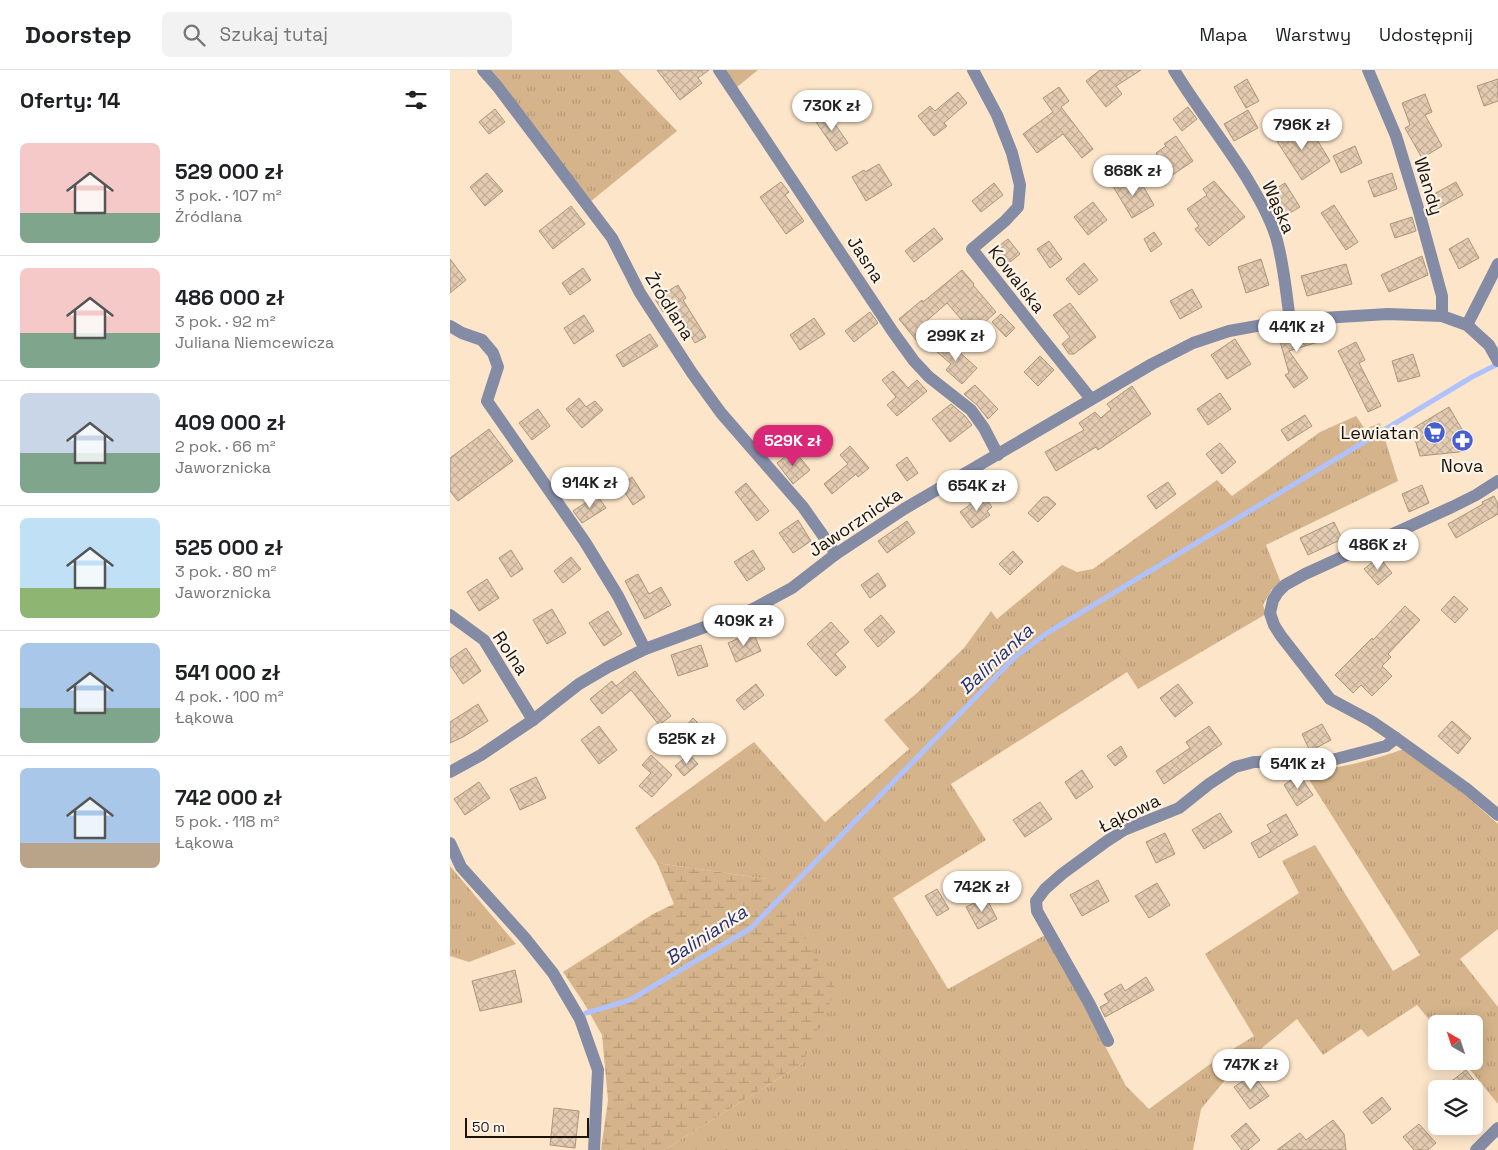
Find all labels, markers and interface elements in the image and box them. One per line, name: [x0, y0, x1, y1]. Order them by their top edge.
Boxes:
search box: [162, 12, 512, 57]
text: Doorstep: [25, 19, 132, 50]
icon: search: [180, 21, 208, 49]
text: Szukaj tutaj: [220, 22, 328, 47]
text: Mapa: [1200, 23, 1247, 46]
text: Warstwy: [1275, 23, 1351, 46]
text: Udostępnij: [1379, 23, 1473, 46]
icon: filters: [402, 86, 430, 114]
text: Oferty: 14: [20, 87, 120, 114]
pin: 730K zł: [786, 90, 878, 132]
text: 730K zł: [803, 95, 861, 116]
pin: 796K zł: [1256, 108, 1348, 151]
text: 796K zł: [1273, 114, 1331, 135]
pin: 868K zł: [1087, 154, 1179, 197]
street label: Wandy: [1409, 154, 1449, 218]
text: 529 000 zł: [175, 158, 284, 185]
text: 868K zł: [1104, 160, 1162, 181]
icon: home: [60, 163, 120, 223]
street label: Wąska: [1257, 177, 1301, 237]
text: 3 pok. · 107 m²: [175, 185, 282, 206]
text: Źródlana: [175, 206, 242, 227]
street label: Jasna: [842, 231, 890, 287]
street label: Kowalska: [983, 240, 1051, 318]
street label: Źródlana: [640, 268, 700, 344]
text: 486 000 zł: [175, 284, 285, 311]
icon: home: [60, 288, 120, 348]
pin: 441K zł: [1251, 310, 1343, 353]
text: 3 pok. · 92 m²: [175, 311, 275, 332]
text: 441K zł: [1269, 316, 1325, 337]
pin: 299K zł: [910, 320, 1002, 362]
text: 299K zł: [927, 325, 985, 346]
text: Juliana Niemcewicza: [175, 332, 334, 353]
text: 409 000 zł: [175, 409, 286, 436]
icon: home: [60, 413, 120, 473]
supermarket icon: Lewiatan: [1423, 420, 1447, 444]
place label: Lewiatan: [1341, 421, 1419, 444]
pin: 529K zł: [747, 424, 839, 467]
pharmacy icon: Nova: [1450, 428, 1474, 452]
text: 529K zł: [764, 430, 822, 451]
text: 2 pok. · 66 m²: [175, 436, 276, 457]
place label: Nova: [1441, 454, 1483, 477]
text: Jaworznicka: [175, 457, 271, 478]
pin: 914K zł: [544, 466, 636, 509]
pin: 654K zł: [931, 470, 1023, 512]
text: 914K zł: [562, 472, 618, 493]
text: 654K zł: [948, 475, 1006, 496]
street label: Jaworznicka: [804, 482, 906, 562]
pin: 486K zł: [1332, 528, 1424, 571]
text: 525 000 zł: [175, 534, 283, 561]
text: 486K zł: [1349, 534, 1407, 555]
icon: home: [60, 538, 120, 598]
text: 3 pok. · 80 m²: [175, 561, 276, 582]
text: Jaworznicka: [175, 582, 271, 603]
pin: 409K zł: [698, 604, 790, 647]
text: 409K zł: [714, 610, 774, 631]
water label: Balinianka: [954, 618, 1038, 700]
street label: Rolna: [488, 627, 534, 679]
text: 541 000 zł: [175, 659, 281, 686]
icon: home: [60, 663, 120, 723]
text: 4 pok. · 100 m²: [175, 686, 284, 707]
text: Łąkowa: [175, 707, 234, 728]
pin: 525K zł: [641, 722, 733, 765]
text: 525K zł: [658, 728, 716, 749]
pin: 541K zł: [1252, 748, 1344, 790]
text: 541K zł: [1270, 753, 1326, 774]
text: 742 000 zł: [175, 784, 282, 811]
icon: home: [60, 788, 120, 848]
street label: Łąkowa: [1094, 788, 1164, 838]
text: 5 pok. · 118 m²: [175, 811, 279, 832]
text: Łąkowa: [175, 832, 234, 853]
pin: 742K zł: [936, 870, 1028, 913]
text: 742K zł: [954, 876, 1010, 897]
water label: Balinianka: [660, 899, 752, 971]
north arrow: [1428, 1015, 1482, 1070]
map controls: [1428, 1015, 1483, 1135]
pin: 747K zł: [1205, 1048, 1297, 1091]
text: 747K zł: [1223, 1054, 1279, 1075]
button: layers: [1428, 1080, 1483, 1135]
scale bar: [465, 1115, 589, 1138]
text: 50 m: [472, 1118, 505, 1136]

